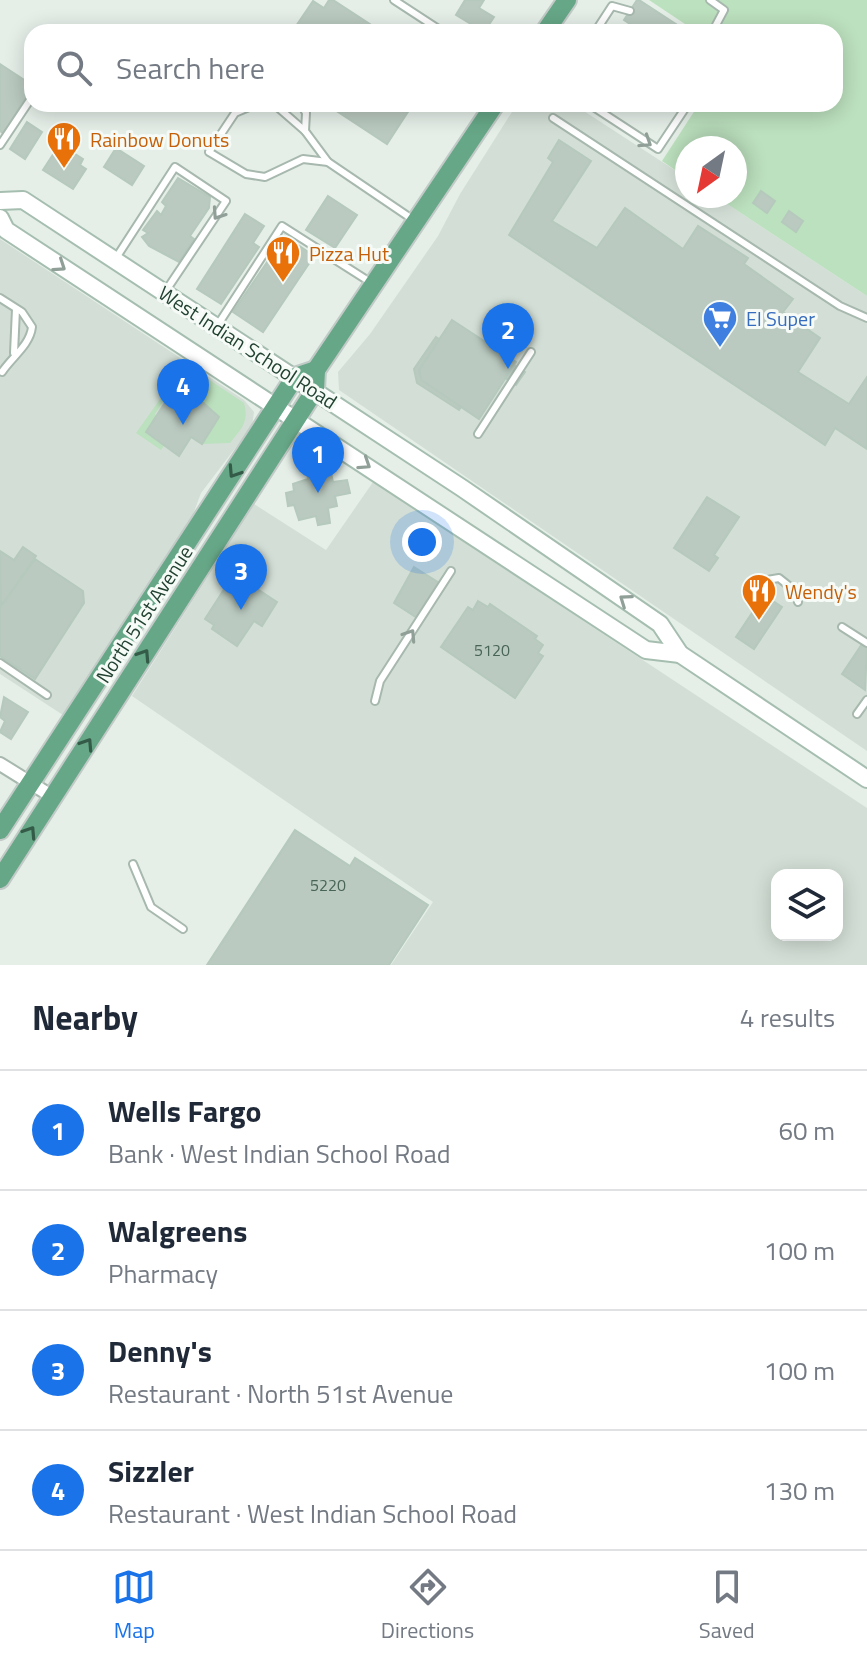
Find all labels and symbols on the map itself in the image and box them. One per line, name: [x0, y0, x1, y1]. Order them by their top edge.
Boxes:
restaurant icon: Rainbow Donuts: [45, 120, 83, 170]
place label: Rainbow Donuts: [90, 124, 229, 155]
one-way arrow: [638, 132, 652, 147]
north arrow: [675, 136, 747, 208]
one-way arrow: [212, 206, 227, 220]
restaurant icon: Pizza Hut: [264, 234, 302, 284]
place label: Pizza Hut: [309, 238, 389, 269]
one-way arrow: [51, 256, 66, 271]
street label: West Indian School Road: [152, 277, 344, 417]
supermarket icon: El Super: [701, 299, 739, 349]
pin: 2: [482, 303, 534, 369]
place label: El Super: [746, 303, 815, 334]
pin: 4: [157, 359, 209, 425]
pin: 1: [292, 427, 344, 493]
one-way arrow: [357, 455, 371, 470]
one-way arrow: [228, 463, 243, 477]
your location: [402, 522, 442, 562]
street label: North 51st Avenue: [88, 539, 200, 689]
pin: 3: [215, 544, 267, 610]
restaurant icon: Wendy's: [740, 572, 778, 622]
place label: Wendy's: [785, 576, 857, 607]
one-way arrow: [620, 595, 634, 610]
one-way arrow: [400, 629, 415, 644]
house number: 5120: [474, 638, 510, 662]
one-way arrow: [135, 649, 150, 663]
one-way arrow: [78, 738, 93, 753]
one-way arrow: [21, 827, 36, 841]
house number: 5220: [310, 873, 346, 897]

